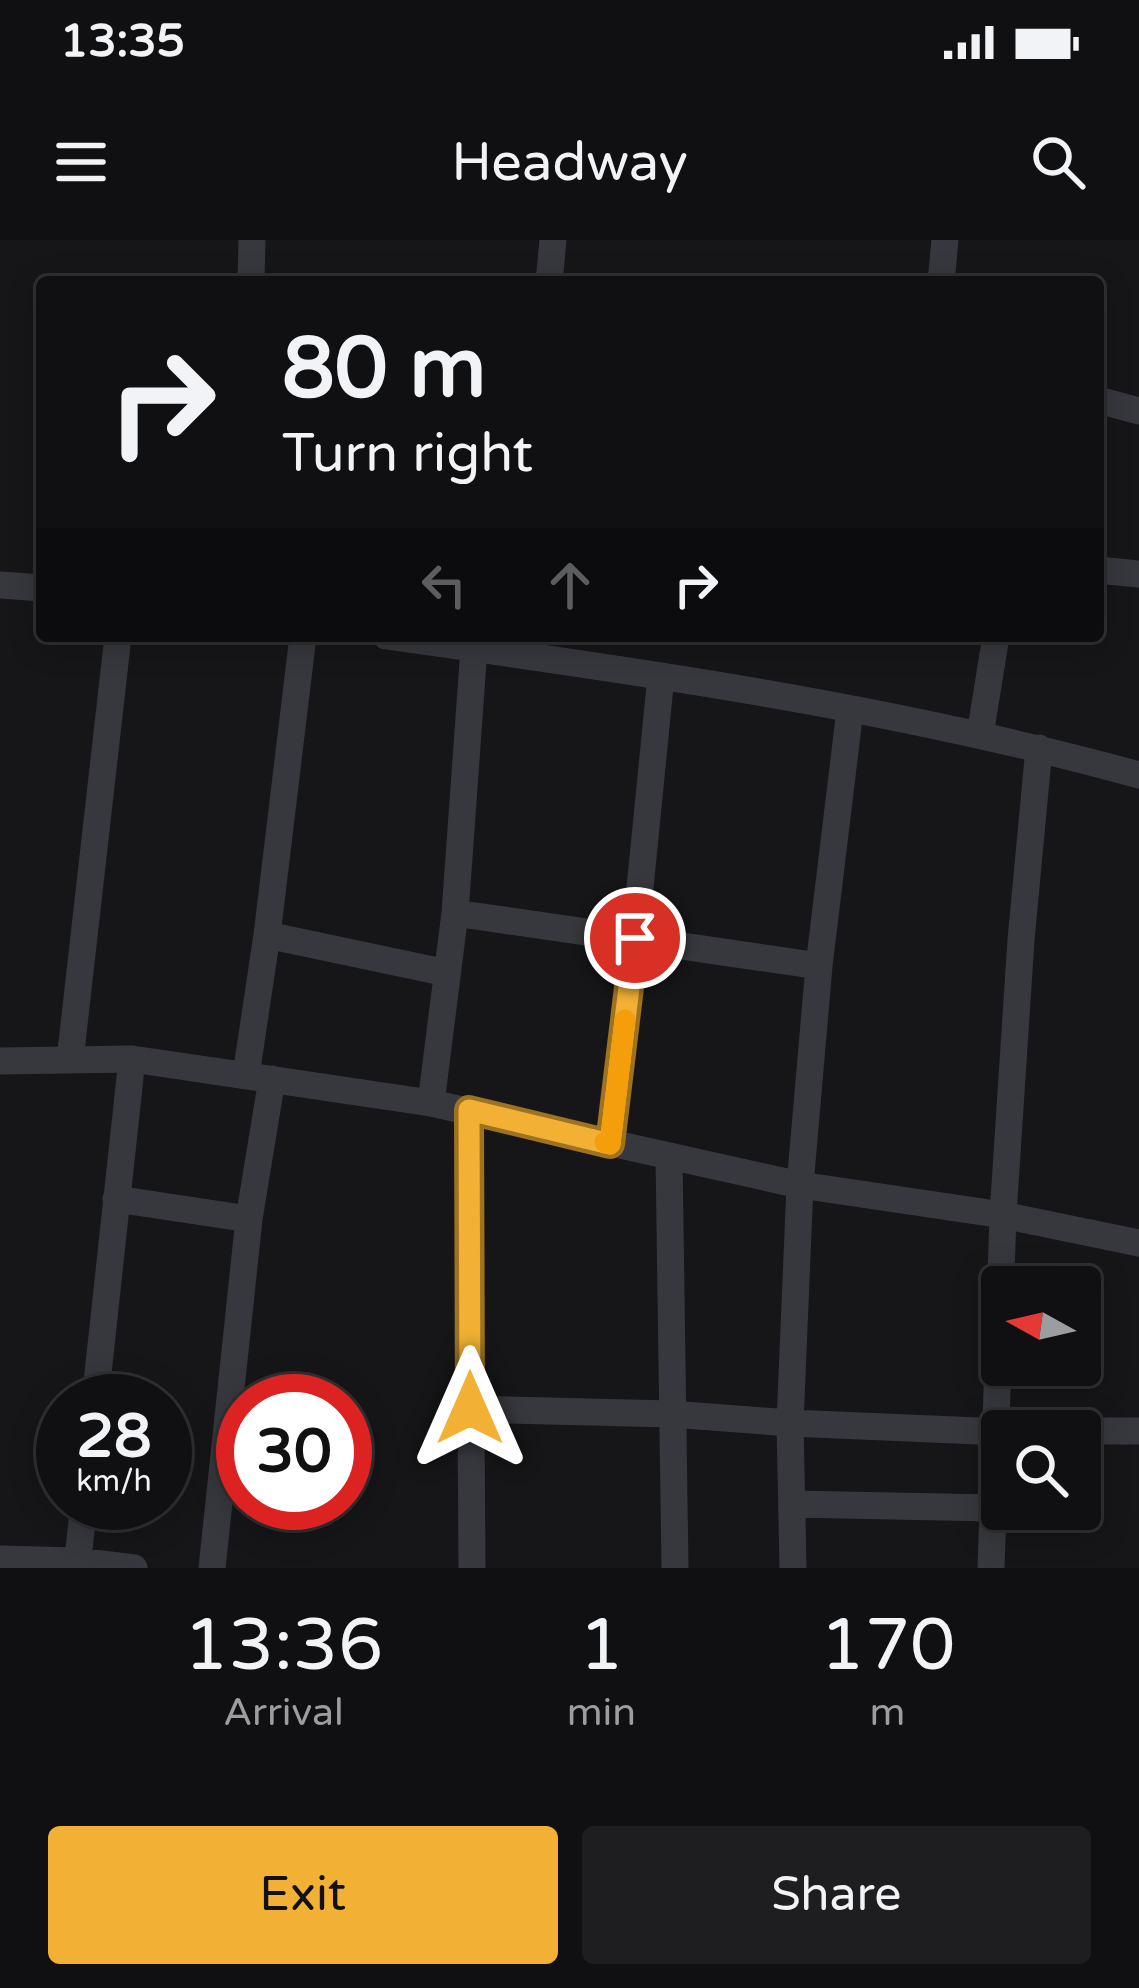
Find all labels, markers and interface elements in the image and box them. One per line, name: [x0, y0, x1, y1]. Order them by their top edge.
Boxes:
text: 13:35: [60, 15, 185, 69]
icon: menu: [48, 129, 114, 195]
icon: search: [1025, 129, 1091, 195]
text: Headway: [451, 130, 688, 195]
text: 80 m: [282, 319, 486, 420]
icon: right: [84, 324, 240, 480]
text: Turn right: [282, 421, 533, 486]
icon: left: [411, 552, 477, 618]
icon: ahead: [537, 552, 603, 618]
icon: right: [663, 552, 729, 618]
pin: [584, 887, 686, 989]
icon: arrive: [602, 905, 668, 971]
north arrow: [981, 1266, 1101, 1386]
map controls: [981, 1266, 1101, 1530]
position arrow: [407, 1345, 533, 1471]
speed limit sign: 30: [216, 1374, 372, 1530]
text: 28: [76, 1401, 152, 1473]
button: search: [981, 1410, 1101, 1530]
text: km/h: [76, 1463, 152, 1500]
text: 13:36: [184, 1603, 383, 1690]
text: 1: [579, 1603, 624, 1690]
text: 170: [820, 1603, 955, 1690]
text: Arrival: [223, 1689, 344, 1736]
text: min: [567, 1689, 636, 1736]
text: m: [870, 1689, 905, 1736]
button: Exit: [48, 1826, 558, 1964]
button: Share: [582, 1826, 1091, 1964]

